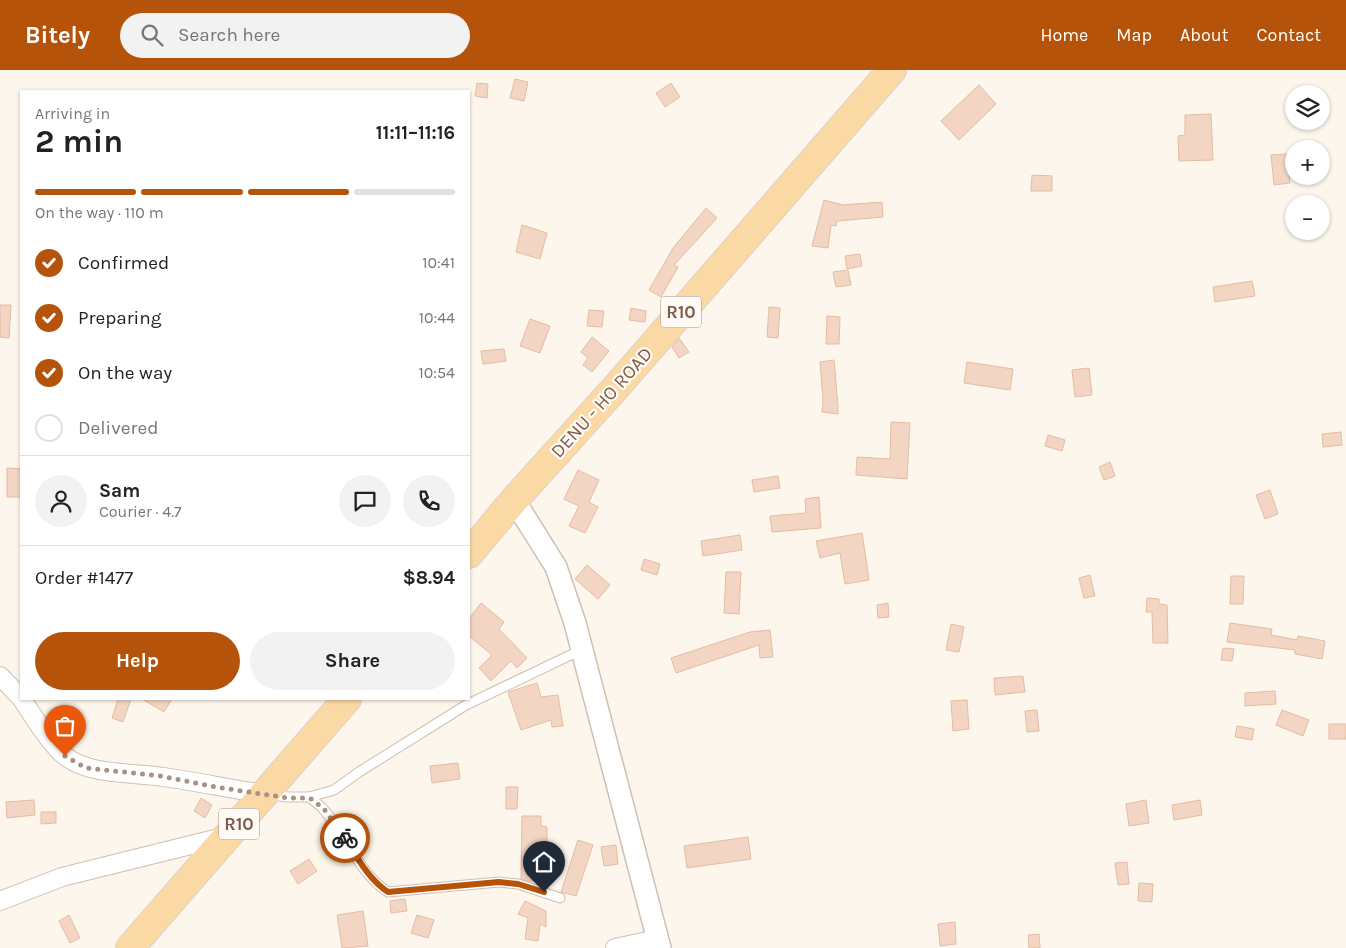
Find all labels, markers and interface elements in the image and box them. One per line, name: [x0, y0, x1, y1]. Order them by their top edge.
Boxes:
search box: [120, 13, 470, 58]
text: Bitely: [25, 21, 90, 49]
icon: search: [138, 21, 166, 49]
text: Search here: [178, 24, 280, 46]
text: Home: [1040, 24, 1088, 46]
text: Map: [1116, 24, 1152, 46]
text: About: [1180, 24, 1229, 46]
text: Contact: [1257, 24, 1321, 46]
map controls: [1285, 85, 1330, 240]
button: layers: [1285, 85, 1330, 130]
text: Arriving in: [35, 104, 110, 123]
text: 11:11–11:16: [376, 122, 455, 144]
text: 2 min: [35, 123, 123, 160]
button: +: [1285, 140, 1330, 185]
button: −: [1285, 195, 1330, 240]
text: On the way · 110 m: [35, 203, 164, 222]
icon: check: [35, 249, 63, 277]
text: Confirmed: [78, 252, 169, 274]
text: 10:41: [422, 253, 455, 272]
road number: R10: [661, 296, 701, 328]
icon: check: [35, 304, 63, 332]
text: Preparing: [78, 307, 161, 329]
text: 10:44: [419, 308, 455, 327]
street label: DENU - HO ROAD: [546, 343, 657, 462]
icon: check: [35, 359, 63, 387]
text: On the way: [78, 362, 172, 384]
text: 10:54: [419, 363, 455, 382]
text: Delivered: [78, 417, 158, 439]
button: person: [35, 475, 87, 527]
button: chat: [339, 475, 391, 527]
button: phone: [403, 475, 455, 527]
text: Sam: [99, 480, 140, 502]
text: Courier · 4.7: [99, 502, 182, 521]
text: Order #1477: [35, 567, 133, 589]
text: $8.94: [403, 567, 455, 589]
button: Help: [35, 632, 240, 690]
button: Share: [250, 632, 455, 690]
pin: [44, 705, 86, 756]
icon: bag: [51, 712, 79, 740]
road number: R10: [219, 809, 259, 840]
courier: [320, 813, 370, 863]
icon: bike: [331, 824, 359, 852]
pin: [523, 841, 565, 892]
icon: home: [530, 848, 558, 876]

